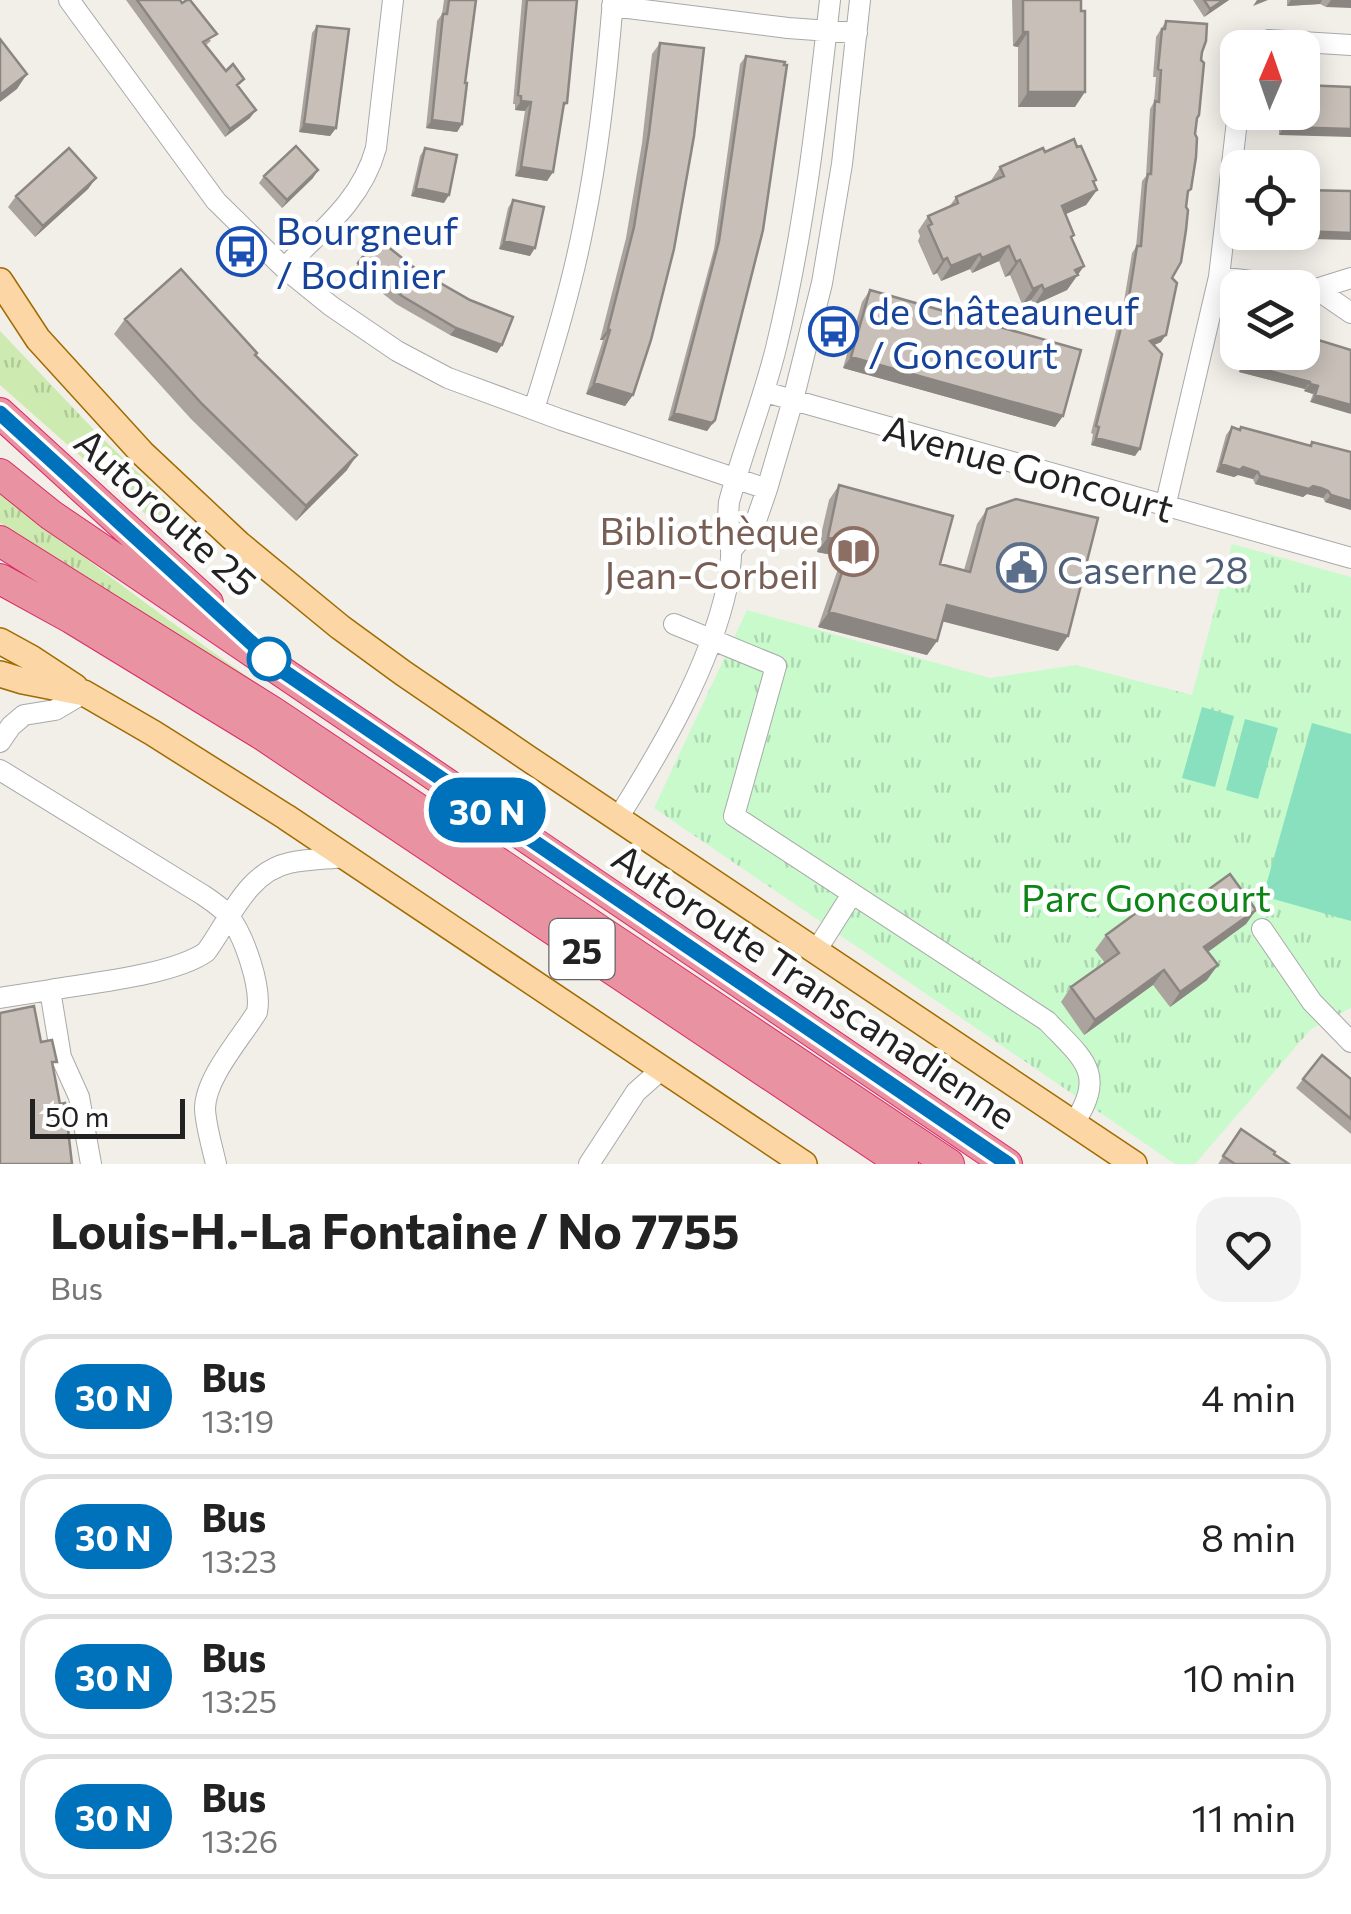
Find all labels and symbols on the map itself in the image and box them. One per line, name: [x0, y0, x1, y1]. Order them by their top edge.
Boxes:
north arrow: [1220, 30, 1320, 130]
place label: Bourgneuf / Bodinier: [276, 206, 458, 297]
bus stop icon: Bourgneuf / Bodinier: [215, 225, 267, 277]
place label: de Châteauneuf / Goncourt: [868, 286, 1139, 377]
bus stop icon: de Châteauneuf / Goncourt: [807, 305, 859, 357]
street label: Avenue Goncourt: [878, 403, 1180, 531]
street label: Autoroute 25: [66, 417, 268, 605]
place label: Bibliothèque Jean-Corbeil: [600, 506, 819, 597]
library icon: Bibliothèque Jean-Corbeil: [828, 525, 880, 577]
public building icon: Caserne 28: [996, 542, 1048, 594]
place label: Caserne 28: [1057, 545, 1249, 592]
unlabelled marker: [248, 638, 290, 680]
line badge: 30 N: [417, 778, 557, 842]
street label: Autoroute Transcanadienne: [604, 832, 1026, 1138]
park label: Parc Goncourt: [1021, 873, 1271, 920]
road number: 25: [550, 919, 614, 979]
scale bar: [30, 1094, 185, 1138]

